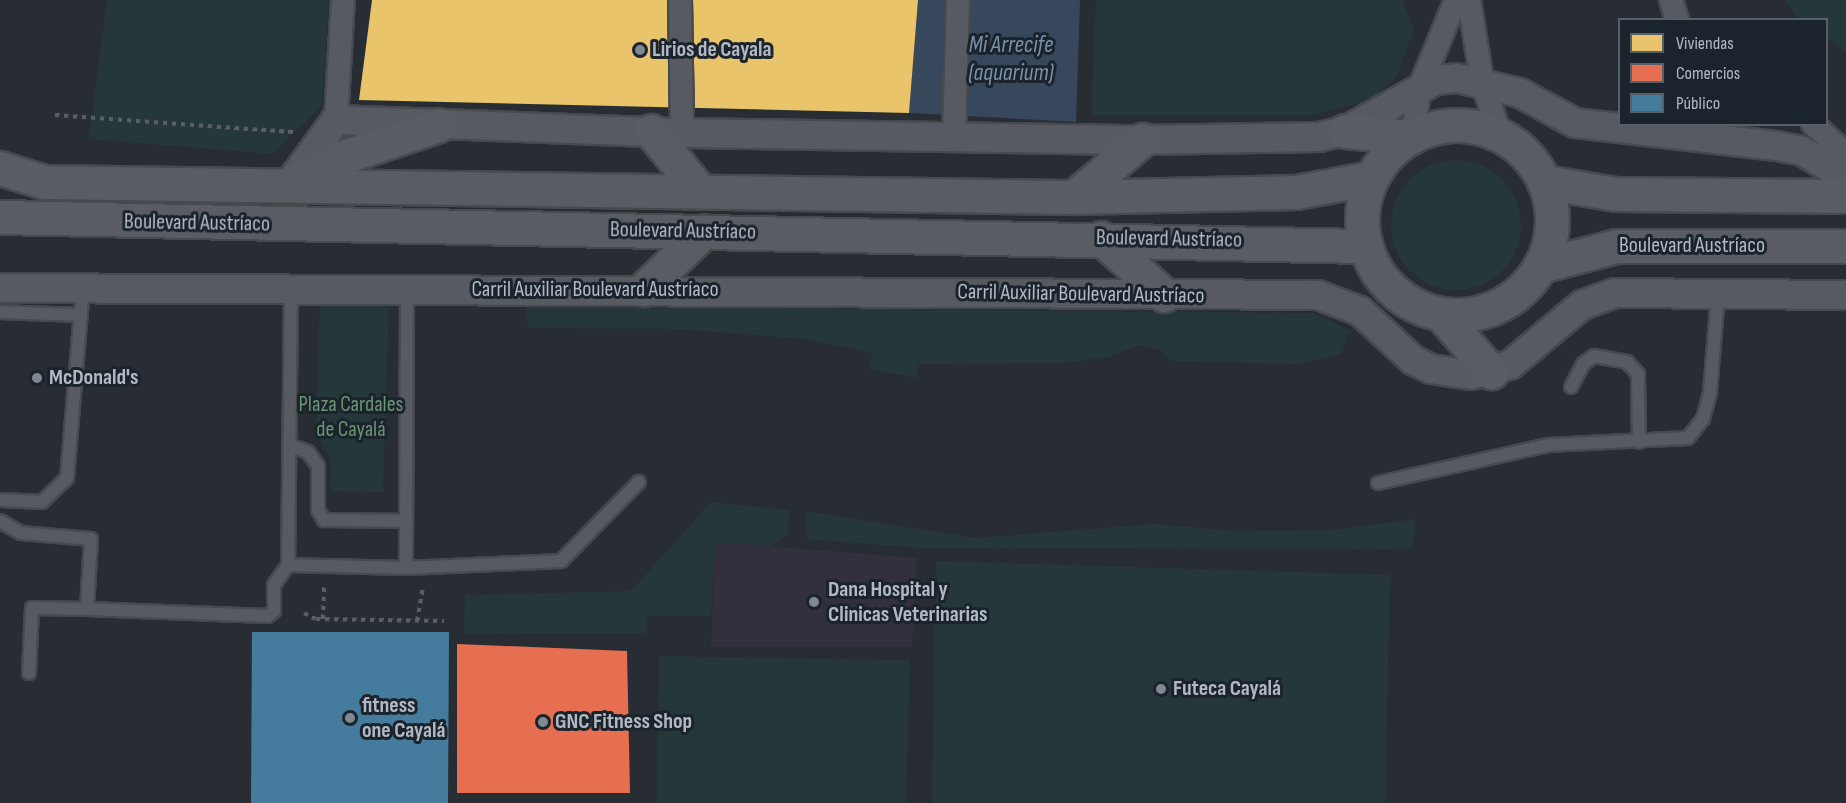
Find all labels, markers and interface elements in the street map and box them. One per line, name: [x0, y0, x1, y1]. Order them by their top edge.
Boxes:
legend: [1618, 18, 1828, 126]
water label: Mi Arrecife (aquarium): [968, 31, 1054, 87]
text: Viviendas: [1676, 33, 1734, 54]
place label: Lirios de Cayala: [652, 37, 772, 63]
marker: Lirios de Cayala: [633, 43, 647, 57]
text: Comercios: [1676, 63, 1740, 84]
text: Público: [1676, 93, 1720, 114]
street label: Boulevard Austríaco: [124, 209, 270, 237]
street label: Boulevard Austríaco: [610, 217, 756, 245]
street label: Boulevard Austríaco: [1096, 225, 1242, 253]
street label: Boulevard Austríaco: [1619, 233, 1765, 259]
street label: Carril Auxiliar Boulevard Austríaco: [471, 277, 719, 303]
street label: Carril Auxiliar Boulevard Austríaco: [957, 279, 1205, 309]
place label: McDonald's: [49, 365, 138, 391]
marker: McDonald's: [30, 371, 44, 385]
park label: Plaza Cardales de Cayalá: [299, 391, 403, 442]
place label: Dana Hospital y Clinicas Veterinarias: [828, 576, 987, 628]
marker: Dana Hospital y Clinicas Veterinarias: [805, 593, 823, 611]
place label: Futeca Cayalá: [1173, 676, 1281, 702]
marker: Futeca Cayalá: [1154, 682, 1168, 696]
place label: fitness one Cayalá: [362, 692, 445, 744]
place label: GNC Fitness Shop: [555, 709, 692, 735]
marker: fitness one Cayalá: [343, 711, 357, 725]
marker: GNC Fitness Shop: [536, 715, 550, 729]

